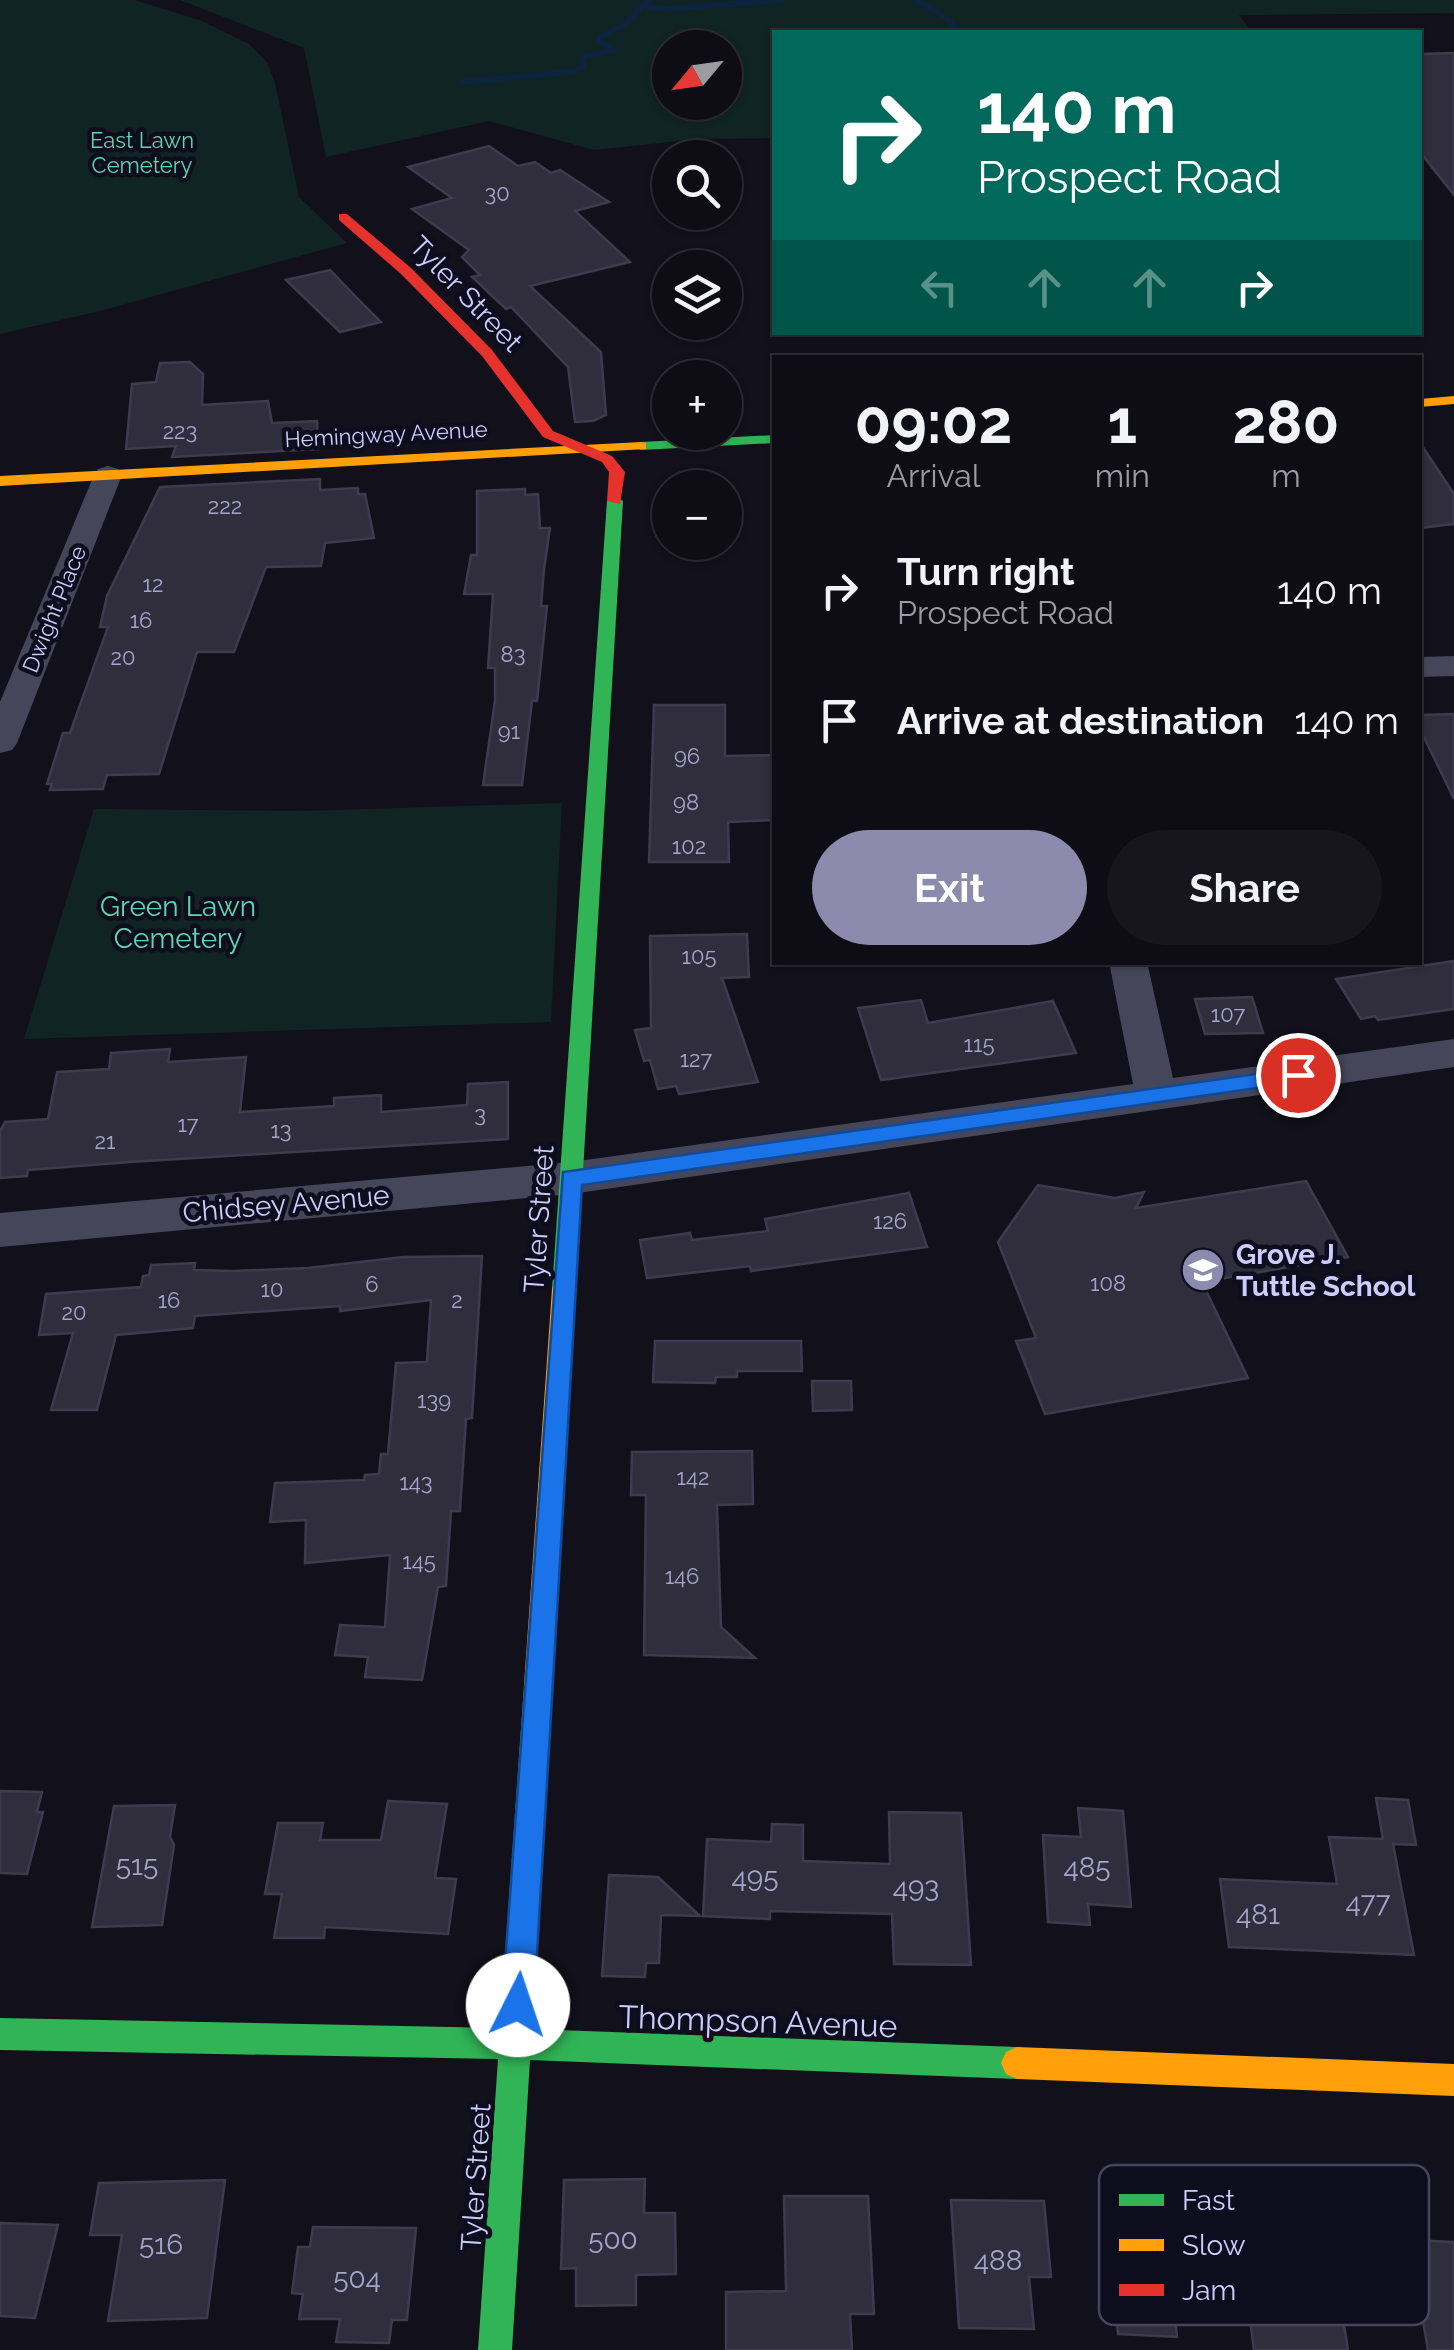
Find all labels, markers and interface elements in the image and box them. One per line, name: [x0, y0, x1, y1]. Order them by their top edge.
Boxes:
north arrow: [652, 30, 742, 120]
map controls: [652, 30, 742, 560]
text: 140 m: [977, 67, 1177, 149]
icon: right: [812, 70, 942, 200]
park label: East Lawn Cemetery: [90, 127, 194, 178]
button: search: [652, 140, 742, 230]
text: Prospect Road: [977, 151, 1282, 204]
house number: 30: [484, 180, 510, 206]
street label: Tyler Street: [403, 229, 530, 359]
button: layers: [652, 250, 742, 340]
icon: left: [912, 260, 967, 315]
icon: ahead: [1017, 260, 1072, 315]
icon: ahead: [1122, 260, 1177, 315]
icon: right: [1227, 260, 1282, 315]
button: +: [652, 360, 742, 450]
text: 09:02: [855, 387, 1012, 457]
text: 1: [1108, 387, 1137, 457]
text: 280: [1232, 387, 1339, 457]
street label: Hemingway Avenue: [284, 416, 488, 452]
house number: 223: [163, 418, 197, 444]
text: Arrival: [886, 457, 980, 494]
text: min: [1095, 457, 1150, 494]
text: m: [1271, 457, 1301, 494]
button: −: [652, 470, 742, 560]
house number: 222: [208, 493, 242, 519]
street label: Dwight Place: [17, 542, 91, 676]
text: Turn right: [897, 549, 1074, 594]
icon: right: [812, 563, 867, 618]
text: 140 m: [1277, 568, 1382, 613]
house number: 12: [143, 571, 163, 597]
text: Prospect Road: [897, 594, 1114, 631]
house number: 16: [130, 607, 152, 633]
house number: 83: [501, 641, 525, 667]
house number: 20: [111, 644, 135, 670]
icon: arrive: [812, 693, 867, 748]
text: Arrive at destination: [897, 698, 1264, 743]
text: 140 m: [1294, 698, 1399, 743]
house number: 91: [498, 718, 520, 744]
house number: 96: [674, 743, 700, 769]
house number: 98: [673, 789, 699, 815]
button: Exit: [812, 830, 1087, 945]
button: Share: [1107, 830, 1382, 945]
house number: 102: [672, 833, 706, 859]
park label: Green Lawn Cemetery: [100, 890, 256, 955]
house number: 105: [682, 943, 716, 969]
house number: 107: [1211, 1001, 1245, 1027]
house number: 115: [964, 1031, 994, 1057]
pin: [1256, 1033, 1341, 1118]
house number: 127: [680, 1046, 713, 1072]
icon: arrive: [1271, 1048, 1326, 1103]
house number: 3: [474, 1101, 486, 1127]
house number: 17: [177, 1111, 199, 1137]
house number: 13: [270, 1117, 292, 1143]
house number: 21: [95, 1128, 115, 1154]
street label: Tyler Street: [517, 1143, 561, 1294]
street label: Chidsey Avenue: [181, 1179, 391, 1229]
house number: 126: [873, 1208, 907, 1234]
place label: Grove J. Tuttle School: [1236, 1238, 1416, 1303]
school or university icon: Grove J. Tuttle School: [1180, 1247, 1226, 1293]
house number: 108: [1090, 1270, 1126, 1296]
house number: 6: [365, 1271, 379, 1297]
house number: 10: [261, 1276, 283, 1302]
house number: 16: [158, 1287, 180, 1313]
house number: 2: [451, 1287, 463, 1313]
house number: 20: [62, 1299, 86, 1325]
house number: 139: [417, 1387, 451, 1413]
house number: 142: [677, 1464, 709, 1490]
house number: 143: [399, 1469, 433, 1495]
house number: 145: [402, 1548, 436, 1574]
house number: 146: [665, 1563, 699, 1589]
house number: 515: [116, 1849, 158, 1882]
house number: 485: [1063, 1851, 1111, 1884]
house number: 495: [732, 1861, 778, 1894]
house number: 493: [893, 1871, 939, 1904]
house number: 477: [1345, 1886, 1391, 1919]
house number: 481: [1236, 1898, 1280, 1931]
position arrow: [466, 1953, 570, 2057]
street label: Thompson Avenue: [618, 1998, 898, 2044]
street label: Tyler Street: [454, 2101, 498, 2252]
legend: [1099, 2165, 1429, 2325]
text: Fast: [1182, 2184, 1235, 2217]
house number: 500: [588, 2223, 638, 2256]
house number: 516: [139, 2228, 183, 2261]
text: Slow: [1182, 2229, 1246, 2262]
house number: 488: [974, 2244, 1022, 2277]
house number: 504: [333, 2262, 381, 2295]
text: Jam: [1182, 2274, 1236, 2307]

